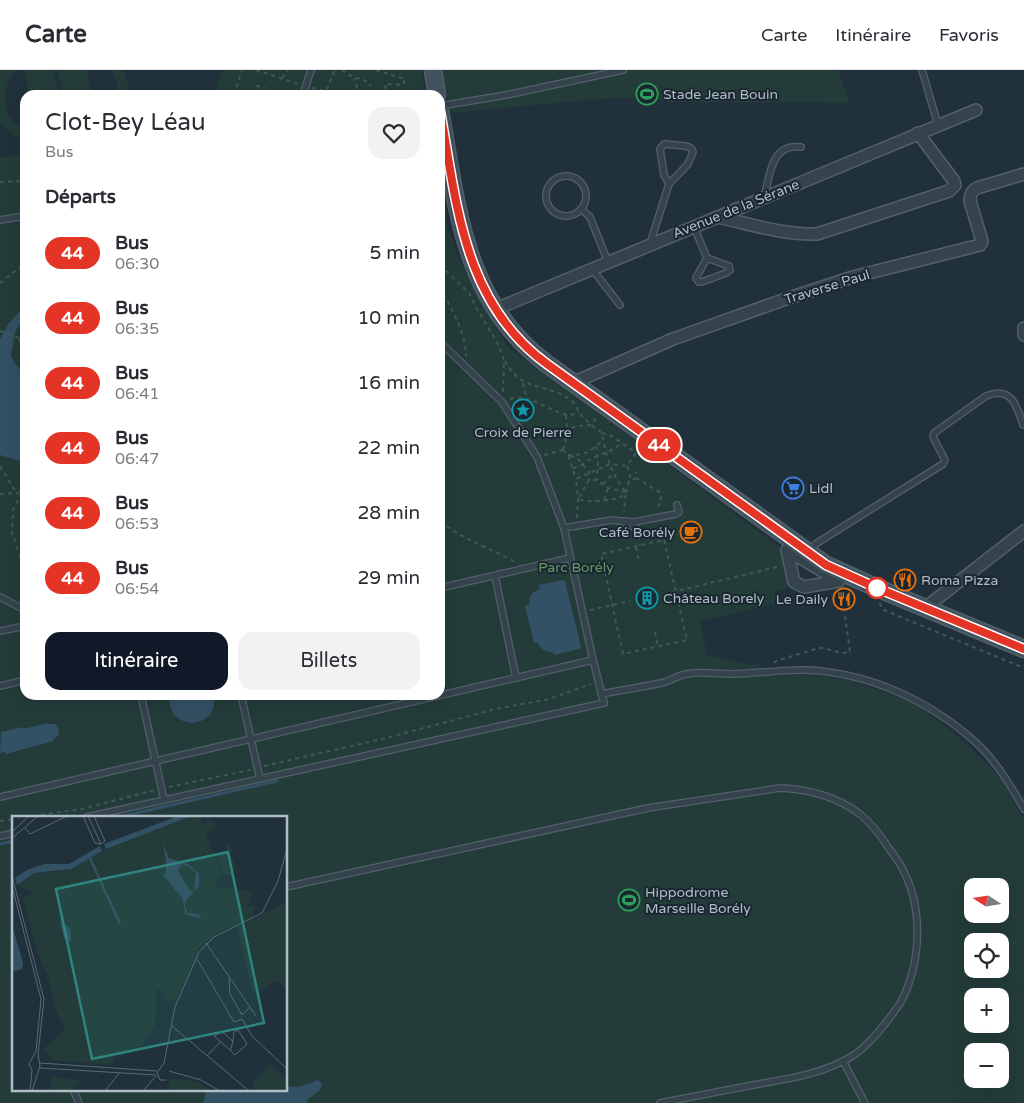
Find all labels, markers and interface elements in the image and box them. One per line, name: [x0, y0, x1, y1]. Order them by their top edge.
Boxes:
text: Carte: [25, 20, 87, 49]
text: Carte: [761, 24, 807, 46]
text: Itinéraire: [835, 24, 911, 46]
text: Favoris: [939, 24, 999, 46]
sports icon: Stade Jean Bouin: [635, 82, 659, 106]
place label: Stade Jean Bouin: [663, 86, 778, 103]
button: heart: [368, 107, 420, 159]
text: Clot-Bey Léau: [45, 108, 206, 137]
text: Bus: [45, 142, 73, 162]
street label: Avenue de la Sérane: [670, 176, 802, 242]
text: Départs: [45, 186, 116, 208]
text: Bus: [115, 232, 149, 254]
text: 44: [61, 242, 84, 264]
text: 5 min: [369, 242, 420, 264]
text: 06:30: [115, 254, 159, 274]
street label: Traverse Paul: [782, 266, 872, 308]
text: Bus: [115, 297, 149, 319]
text: 44: [61, 307, 84, 329]
text: 10 min: [357, 307, 420, 329]
text: 06:35: [115, 319, 159, 339]
text: Bus: [115, 362, 149, 384]
text: 44: [61, 372, 84, 394]
text: 16 min: [357, 372, 420, 394]
text: 06:41: [115, 384, 159, 404]
place icon: Croix de Pierre: [511, 398, 535, 422]
place label: Croix de Pierre: [474, 424, 572, 441]
text: Bus: [115, 427, 149, 449]
line badge: 44: [636, 429, 682, 461]
text: 44: [648, 434, 670, 456]
text: 44: [61, 437, 84, 459]
text: 22 min: [357, 437, 420, 459]
text: 06:47: [115, 449, 159, 469]
supermarket icon: Lidl: [781, 476, 805, 500]
place label: Lidl: [809, 480, 833, 497]
text: Bus: [115, 492, 149, 514]
text: 44: [61, 502, 84, 524]
text: 28 min: [357, 502, 420, 524]
text: 06:53: [115, 514, 159, 534]
cafe icon: Café Borély: [679, 520, 703, 544]
place label: Café Borély: [599, 524, 675, 541]
text: Bus: [115, 557, 149, 579]
park label: Parc Borély: [538, 559, 614, 576]
text: 44: [61, 567, 84, 589]
text: 29 min: [357, 567, 420, 589]
restaurant icon: Roma Pizza: [893, 568, 917, 592]
place label: Roma Pizza: [921, 572, 998, 589]
unlabelled marker: [866, 577, 888, 599]
text: 06:54: [115, 579, 159, 599]
building icon: Château Borely: [635, 586, 659, 610]
restaurant icon: Le Daily: [832, 587, 856, 611]
place label: Château Borely: [663, 590, 765, 607]
place label: Le Daily: [776, 591, 828, 608]
button: Itinéraire: [45, 632, 228, 690]
button: Billets: [238, 632, 420, 690]
inset map: [12, 816, 288, 1090]
north arrow: [964, 878, 1009, 922]
map controls: [964, 878, 1009, 1088]
place label: Hippodrome Marseille Borély: [645, 884, 751, 917]
sports icon: Hippodrome Marseille Borély: [617, 888, 641, 912]
button: locate: [964, 933, 1009, 978]
button: +: [964, 988, 1009, 1033]
button: −: [964, 1043, 1009, 1088]

